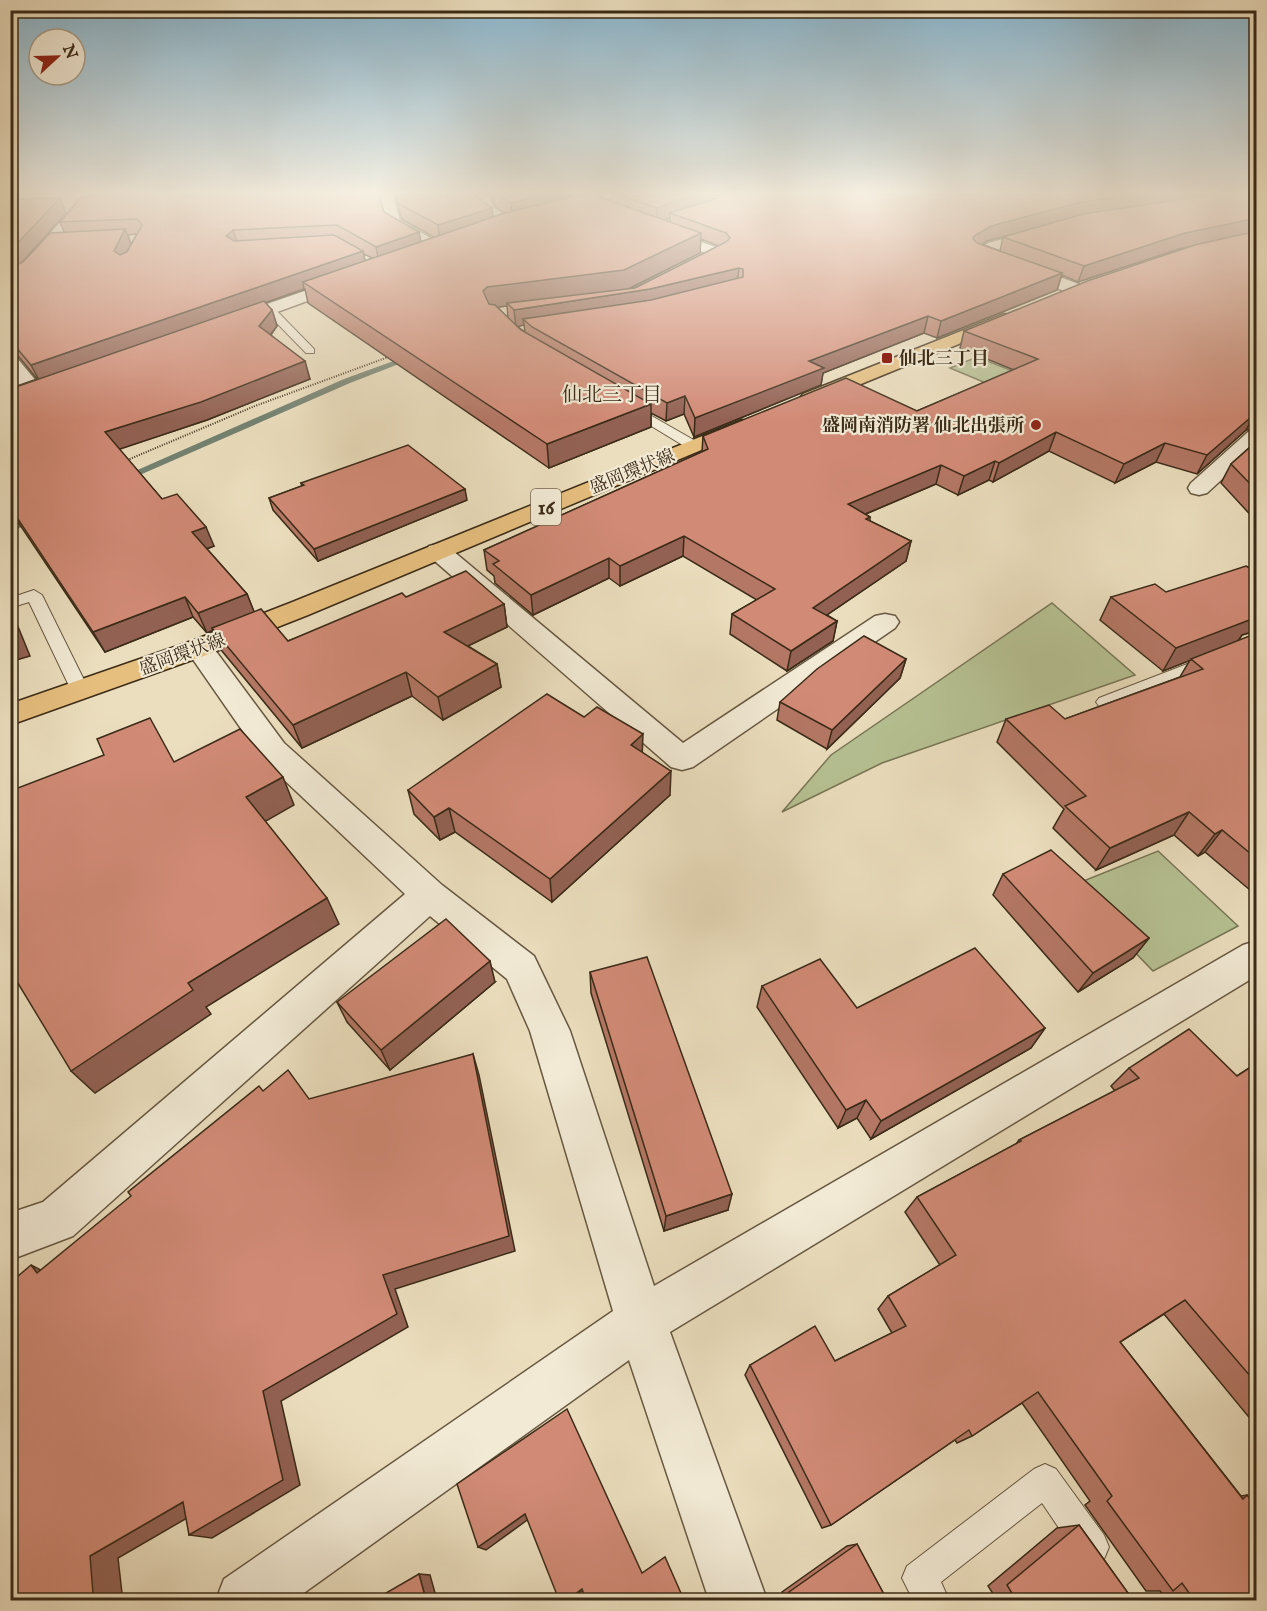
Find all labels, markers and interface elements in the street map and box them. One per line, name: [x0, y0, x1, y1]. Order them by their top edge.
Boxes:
north arrow: [27, 27, 87, 87]
text: N: [57, 41, 81, 62]
place label: 仙北三丁目: [899, 348, 989, 371]
marker: 仙北三丁目: [880, 351, 894, 365]
district label: 仙北三丁目: [562, 383, 662, 408]
place label: 盛岡南消防署 仙北出張所: [822, 415, 1024, 438]
marker: 盛岡南消防署 仙北出張所: [1029, 418, 1043, 432]
street label: 盛岡環状線: [587, 445, 679, 500]
road number: 16: [531, 489, 561, 525]
street label: 盛岡環状線: [136, 629, 229, 682]

